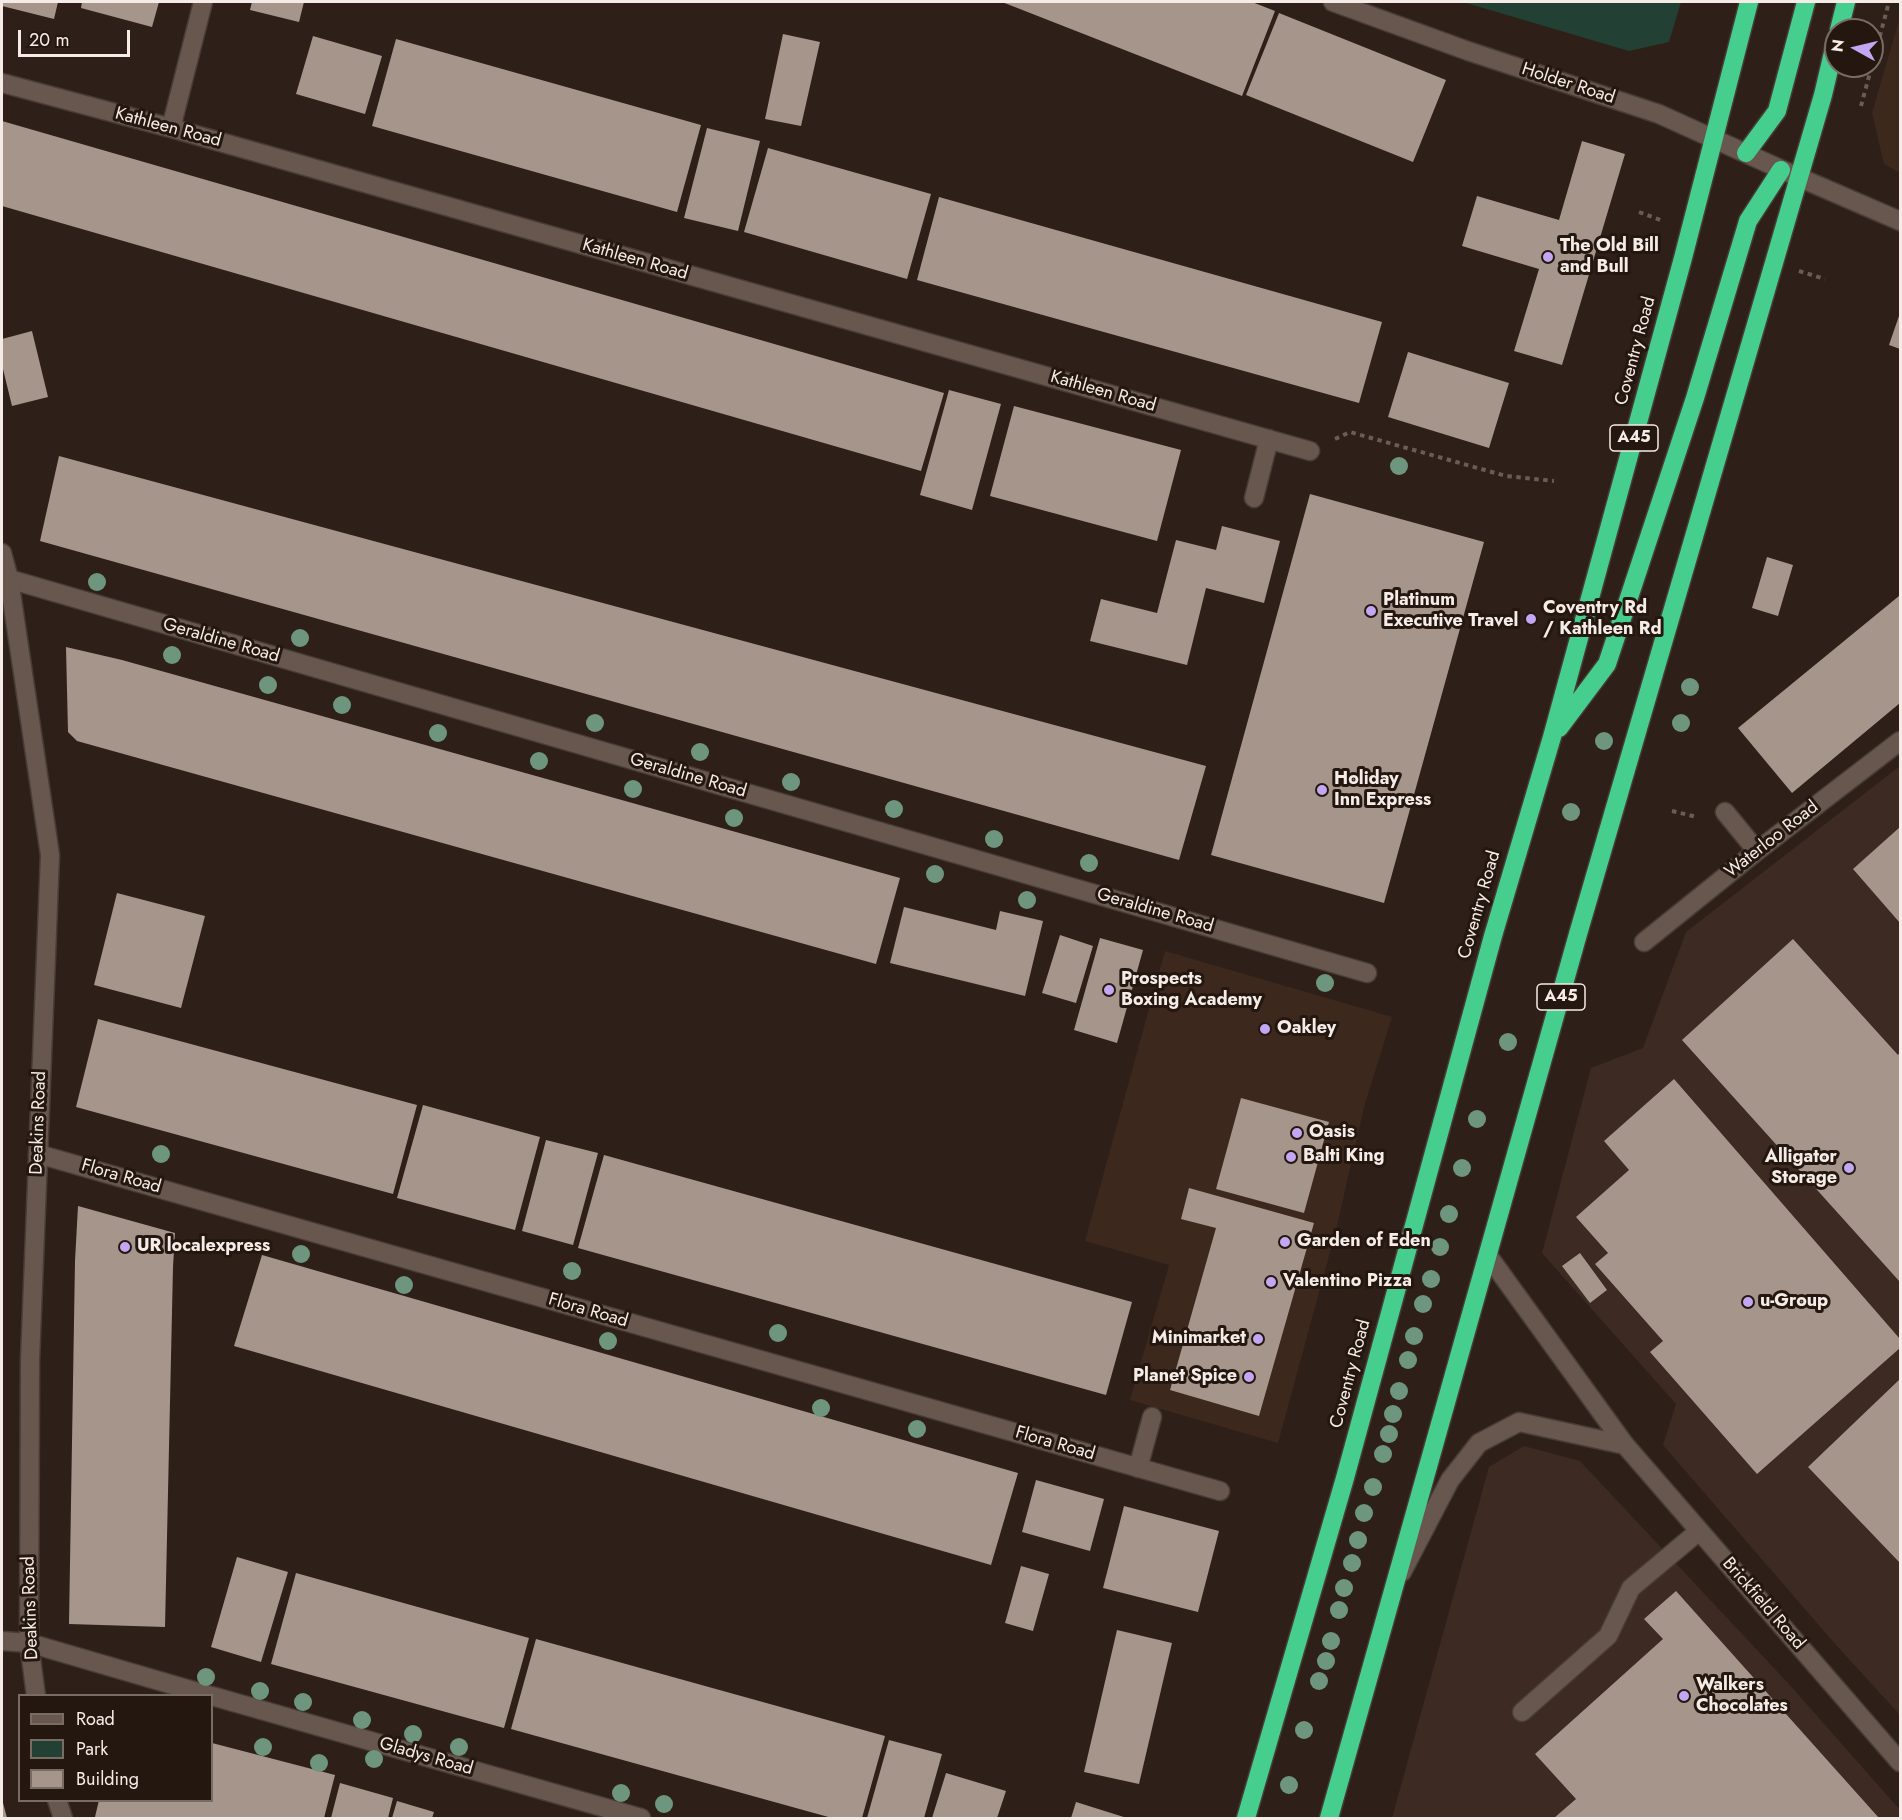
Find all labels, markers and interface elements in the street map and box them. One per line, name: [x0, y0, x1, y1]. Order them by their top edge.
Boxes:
scale bar: [21, 18, 134, 56]
north arrow: [1824, 18, 1884, 78]
text: 20 m: [29, 27, 69, 53]
text: N: [1825, 38, 1850, 54]
street label: Holder Road: [1519, 59, 1617, 109]
street label: Kathleen Road: [113, 103, 223, 153]
street label: Kathleen Road: [580, 235, 690, 285]
place label: The Old Bill and Bull: [1560, 236, 1659, 278]
marker: The Old Bill and Bull: [1541, 250, 1555, 264]
street label: Coventry Road: [1611, 294, 1661, 408]
street label: Kathleen Road: [1048, 367, 1158, 417]
road number: A45: [1610, 425, 1658, 451]
place label: Platinum Executive Travel: [1383, 590, 1518, 632]
place label: Coventry Rd / Kathleen Rd: [1543, 598, 1662, 640]
marker: Platinum Executive Travel: [1364, 604, 1378, 618]
marker: Coventry Rd / Kathleen Rd: [1524, 612, 1538, 626]
street label: Geraldine Road: [160, 614, 282, 668]
street label: Geraldine Road: [627, 749, 749, 803]
place label: Holiday Inn Express: [1334, 769, 1431, 812]
marker: Holiday Inn Express: [1315, 783, 1329, 797]
street label: Waterloo Road: [1721, 797, 1823, 883]
street label: Coventry Road: [1454, 848, 1506, 962]
street label: Geraldine Road: [1094, 884, 1216, 938]
place label: Prospects Boxing Academy: [1121, 969, 1262, 1012]
marker: Prospects Boxing Academy: [1102, 983, 1116, 997]
road number: A45: [1537, 984, 1585, 1010]
place label: Oakley: [1277, 1018, 1336, 1040]
marker: Oakley: [1258, 1022, 1272, 1036]
street label: Deakins Road: [26, 1071, 52, 1175]
place label: Oasis: [1309, 1122, 1355, 1144]
marker: Oasis: [1290, 1126, 1304, 1140]
place label: Balti King: [1303, 1146, 1384, 1168]
place label: Alligator Storage: [1765, 1147, 1837, 1190]
marker: Balti King: [1284, 1150, 1298, 1164]
street label: Flora Road: [79, 1155, 163, 1199]
marker: Alligator Storage: [1842, 1161, 1856, 1175]
place label: Garden of Eden: [1297, 1231, 1431, 1253]
marker: Garden of Eden: [1278, 1235, 1292, 1249]
place label: UR localexpress: [137, 1236, 270, 1258]
marker: UR localexpress: [118, 1240, 132, 1254]
place label: Valentino Pizza: [1283, 1271, 1412, 1293]
marker: Valentino Pizza: [1264, 1275, 1278, 1289]
street label: Flora Road: [546, 1289, 630, 1333]
place label: u-Group: [1760, 1291, 1828, 1313]
marker: u-Group: [1741, 1295, 1755, 1309]
street label: Coventry Road: [1326, 1317, 1376, 1431]
place label: Minimarket: [1152, 1328, 1246, 1350]
marker: Minimarket: [1251, 1332, 1265, 1346]
place label: Planet Spice: [1133, 1366, 1237, 1388]
marker: Planet Spice: [1242, 1370, 1256, 1384]
street label: Flora Road: [1013, 1422, 1097, 1466]
street label: Brickfield Road: [1717, 1553, 1809, 1655]
street label: Deakins Road: [18, 1556, 44, 1660]
place label: Walkers Chocolates: [1696, 1675, 1788, 1718]
marker: Walkers Chocolates: [1677, 1689, 1691, 1703]
legend: [18, 1694, 213, 1802]
text: Road: [76, 1706, 115, 1732]
street label: Gladys Road: [377, 1733, 475, 1781]
text: Park: [76, 1736, 108, 1762]
text: Building: [76, 1766, 139, 1792]

